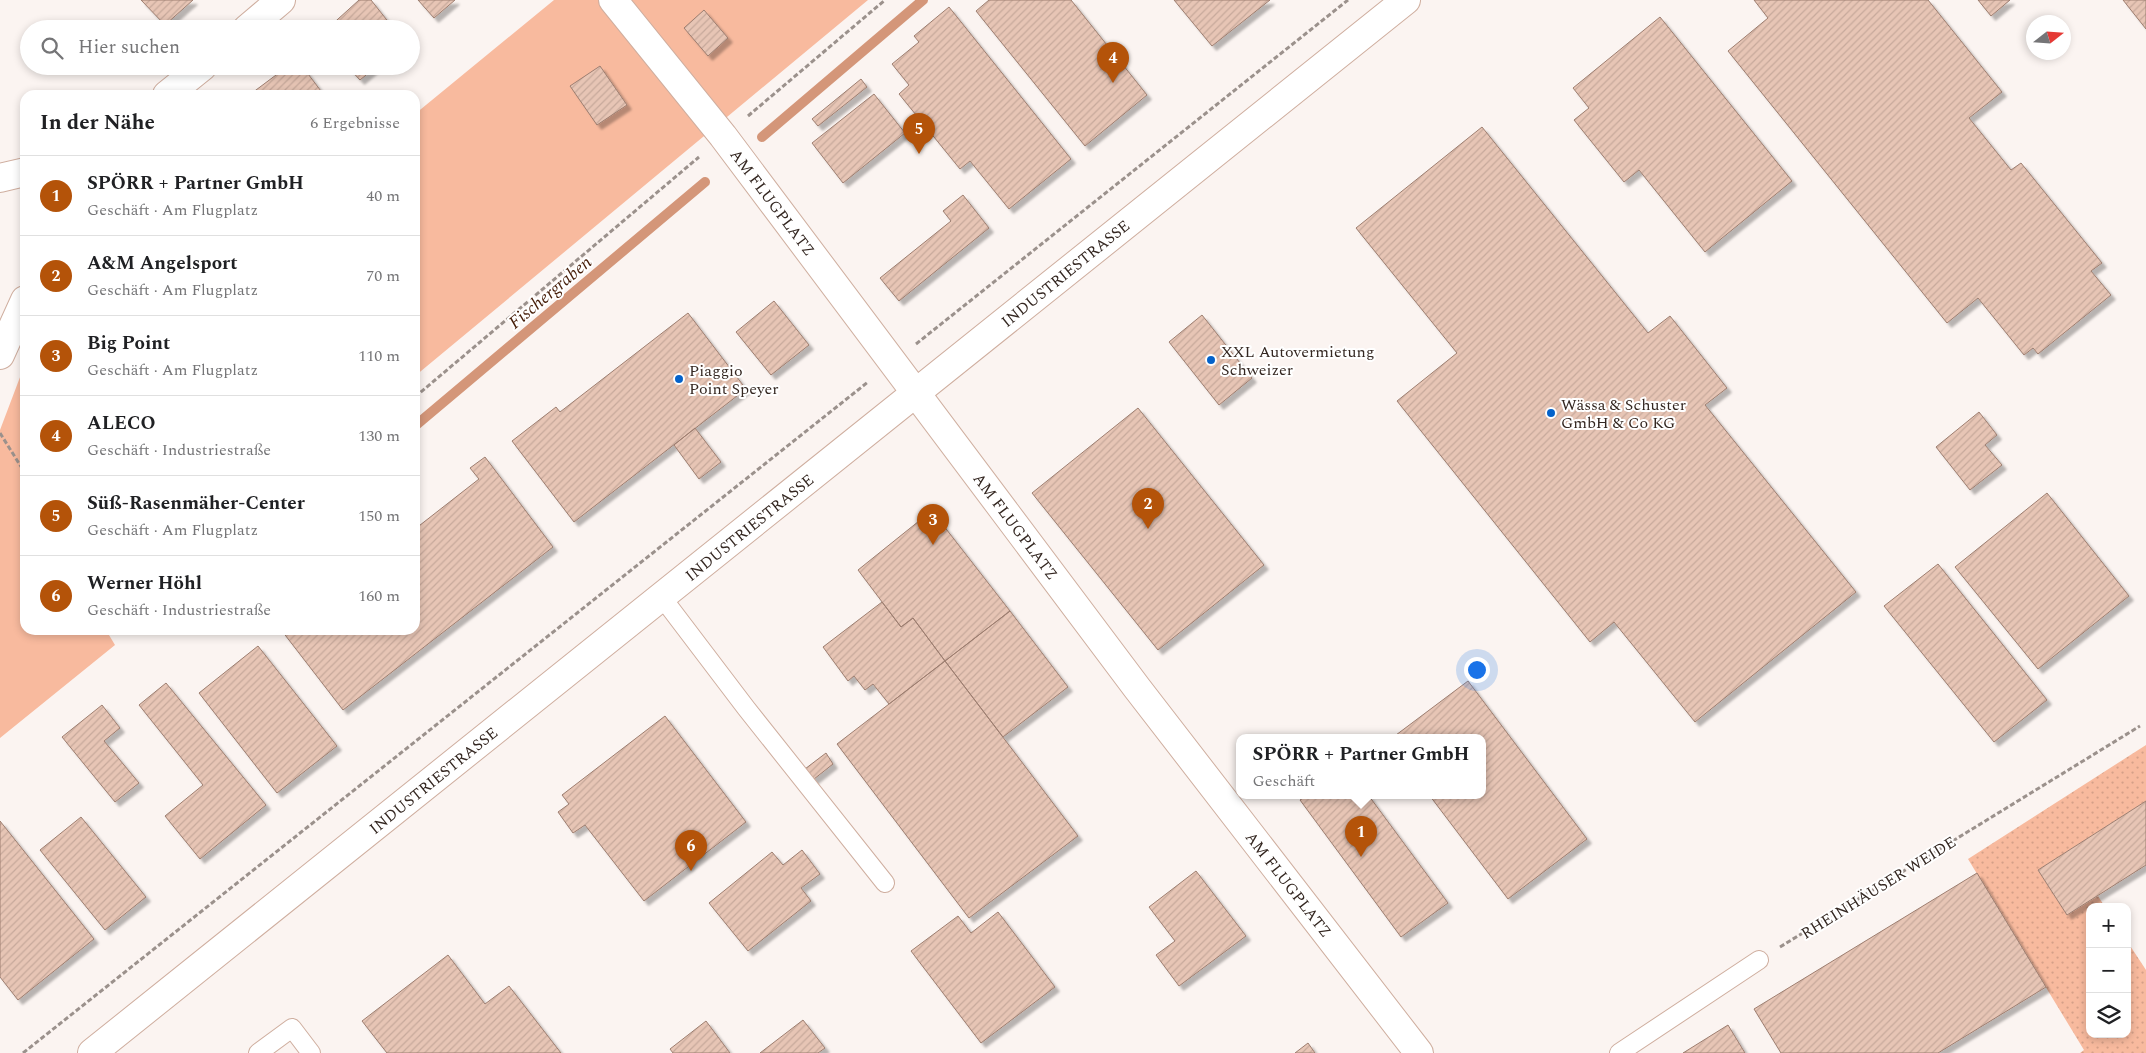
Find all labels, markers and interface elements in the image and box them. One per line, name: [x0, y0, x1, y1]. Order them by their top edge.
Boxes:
north arrow: [2026, 15, 2071, 60]
search box: [20, 20, 420, 75]
text: Hier suchen: [78, 33, 180, 62]
icon: search: [38, 34, 66, 62]
pin: 4: [1097, 42, 1129, 83]
text: In der Nähe: [40, 107, 155, 139]
text: 6 Ergebnisse: [310, 111, 400, 135]
pin: 5: [903, 113, 935, 154]
street label: AM FLUGPLATZ: [724, 144, 820, 261]
text: SPÖRR + Partner GmbH: [87, 169, 304, 198]
text: 1: [52, 184, 60, 208]
text: 40 m: [366, 184, 400, 208]
text: Geschäft · Am Flugplatz: [87, 198, 258, 222]
street label: INDUSTRIESTRASSE: [996, 214, 1135, 333]
text: A&M Angelsport: [87, 249, 237, 278]
water label: Fischergraben: [503, 249, 598, 336]
text: 2: [52, 264, 60, 288]
text: 70 m: [366, 264, 400, 288]
text: Geschäft · Am Flugplatz: [87, 278, 258, 302]
text: Big Point: [87, 329, 170, 358]
place label: XXL Autovermietung Schweizer: [1221, 340, 1374, 382]
text: 3: [52, 344, 60, 368]
text: 110 m: [358, 344, 400, 368]
marker: XXL Autovermietung Schweizer: [1205, 354, 1217, 366]
text: Geschäft · Am Flugplatz: [87, 358, 258, 382]
place label: Piaggio Point Speyer: [689, 359, 779, 401]
marker: Piaggio Point Speyer: [673, 373, 685, 385]
place label: Wässa & Schuster GmbH & Co KG: [1561, 393, 1686, 435]
marker: Wässa & Schuster GmbH & Co KG: [1545, 407, 1557, 419]
text: ALECO: [87, 409, 155, 438]
text: 4: [52, 424, 60, 448]
text: 130 m: [358, 424, 400, 448]
text: Geschäft · Industriestraße: [87, 438, 271, 462]
street label: INDUSTRIESTRASSE: [680, 468, 819, 587]
street label: AM FLUGPLATZ: [967, 468, 1063, 585]
pin: 2: [1132, 488, 1164, 529]
text: Süß-Rasenmäher-Center: [87, 489, 305, 518]
text: 5: [52, 504, 60, 528]
text: 150 m: [358, 504, 400, 528]
pin: 3: [917, 504, 949, 545]
text: Geschäft · Am Flugplatz: [87, 518, 258, 542]
text: Werner Höhl: [87, 569, 202, 598]
text: 6: [52, 584, 60, 608]
text: 160 m: [358, 584, 400, 608]
text: Geschäft · Industriestraße: [87, 598, 271, 622]
your location: [1464, 657, 1490, 683]
street label: INDUSTRIESTRASSE: [364, 721, 503, 840]
popup: [1236, 734, 1486, 799]
text: SPÖRR + Partner GmbH: [1253, 740, 1469, 769]
text: Geschäft: [1253, 769, 1315, 793]
pin: 1: [1345, 816, 1377, 857]
street label: AM FLUGPLATZ: [1239, 827, 1337, 943]
pin: 6: [675, 830, 707, 871]
street label: RHEINHÄUSER WEIDE: [1796, 830, 1961, 945]
map controls: [2086, 903, 2131, 1038]
button: +: [2086, 903, 2131, 948]
button: −: [2086, 948, 2131, 993]
button: layers: [2086, 993, 2131, 1038]

